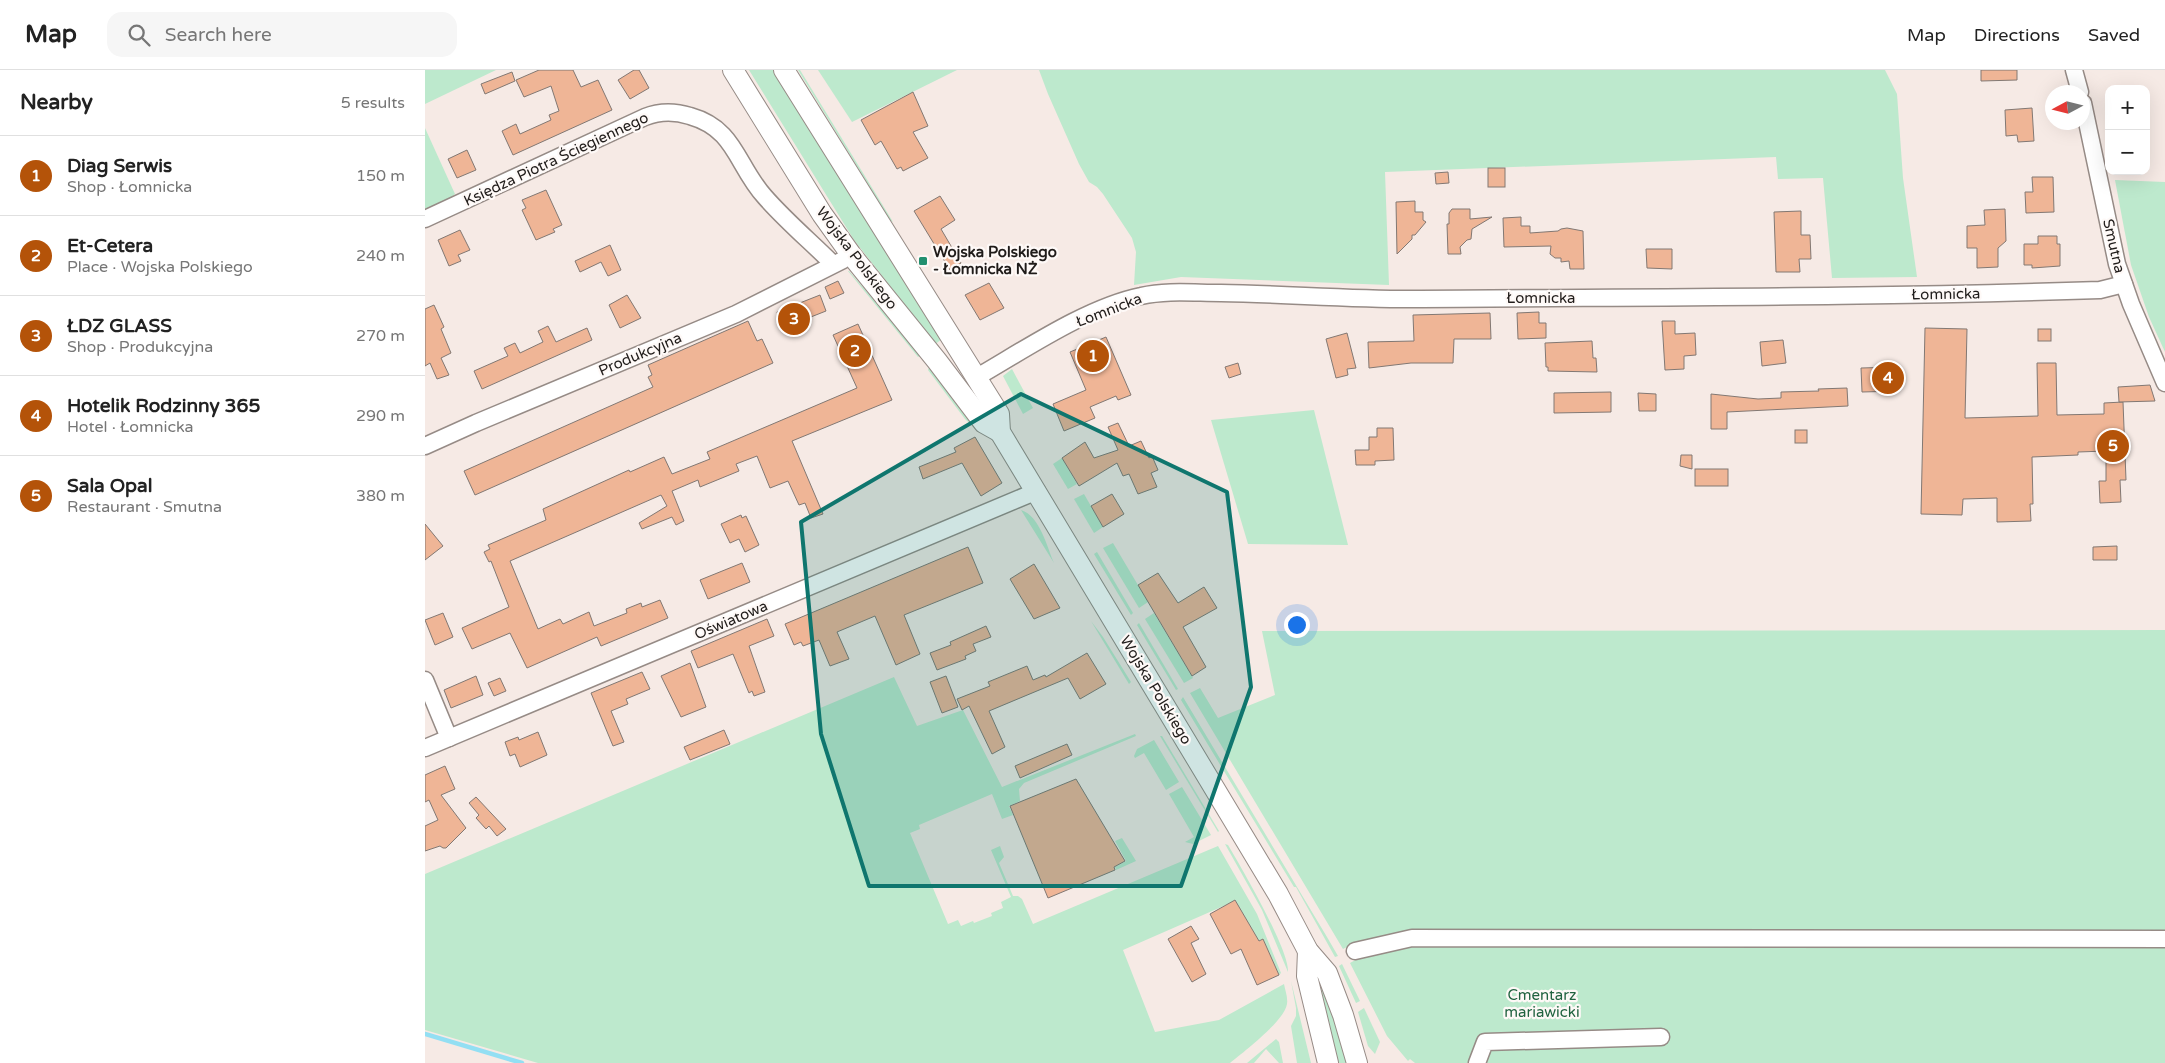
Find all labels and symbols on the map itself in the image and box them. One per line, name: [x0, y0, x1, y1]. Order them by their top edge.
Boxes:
north arrow: [2045, 85, 2090, 130]
street label: Księdza Piotra Ściegiennego: [461, 108, 651, 210]
street label: Wojska Polskiego: [813, 203, 901, 313]
street label: Smutna: [2099, 217, 2129, 275]
place label: Wojska Polskiego - Łomnicka NŻ: [933, 243, 1057, 278]
marker: Wojska Polskiego - Łomnicka NŻ: [917, 255, 929, 267]
street label: Łomnicka: [1911, 284, 1981, 304]
street label: Łomnicka: [1074, 289, 1144, 331]
street label: Łomnicka: [1507, 289, 1575, 307]
pin: 3: [778, 300, 810, 338]
street label: Produkcyjna: [596, 328, 684, 380]
pin: 2: [839, 332, 871, 370]
pin: 1: [1077, 337, 1109, 375]
pin: 4: [1872, 359, 1904, 397]
pin: 5: [2097, 427, 2129, 465]
street label: Oświatowa: [692, 596, 770, 644]
your location: [1284, 612, 1310, 638]
street label: Wojska Polskiego: [1116, 632, 1196, 748]
park label: Cmentarz mariawicki: [1504, 986, 1580, 1021]

